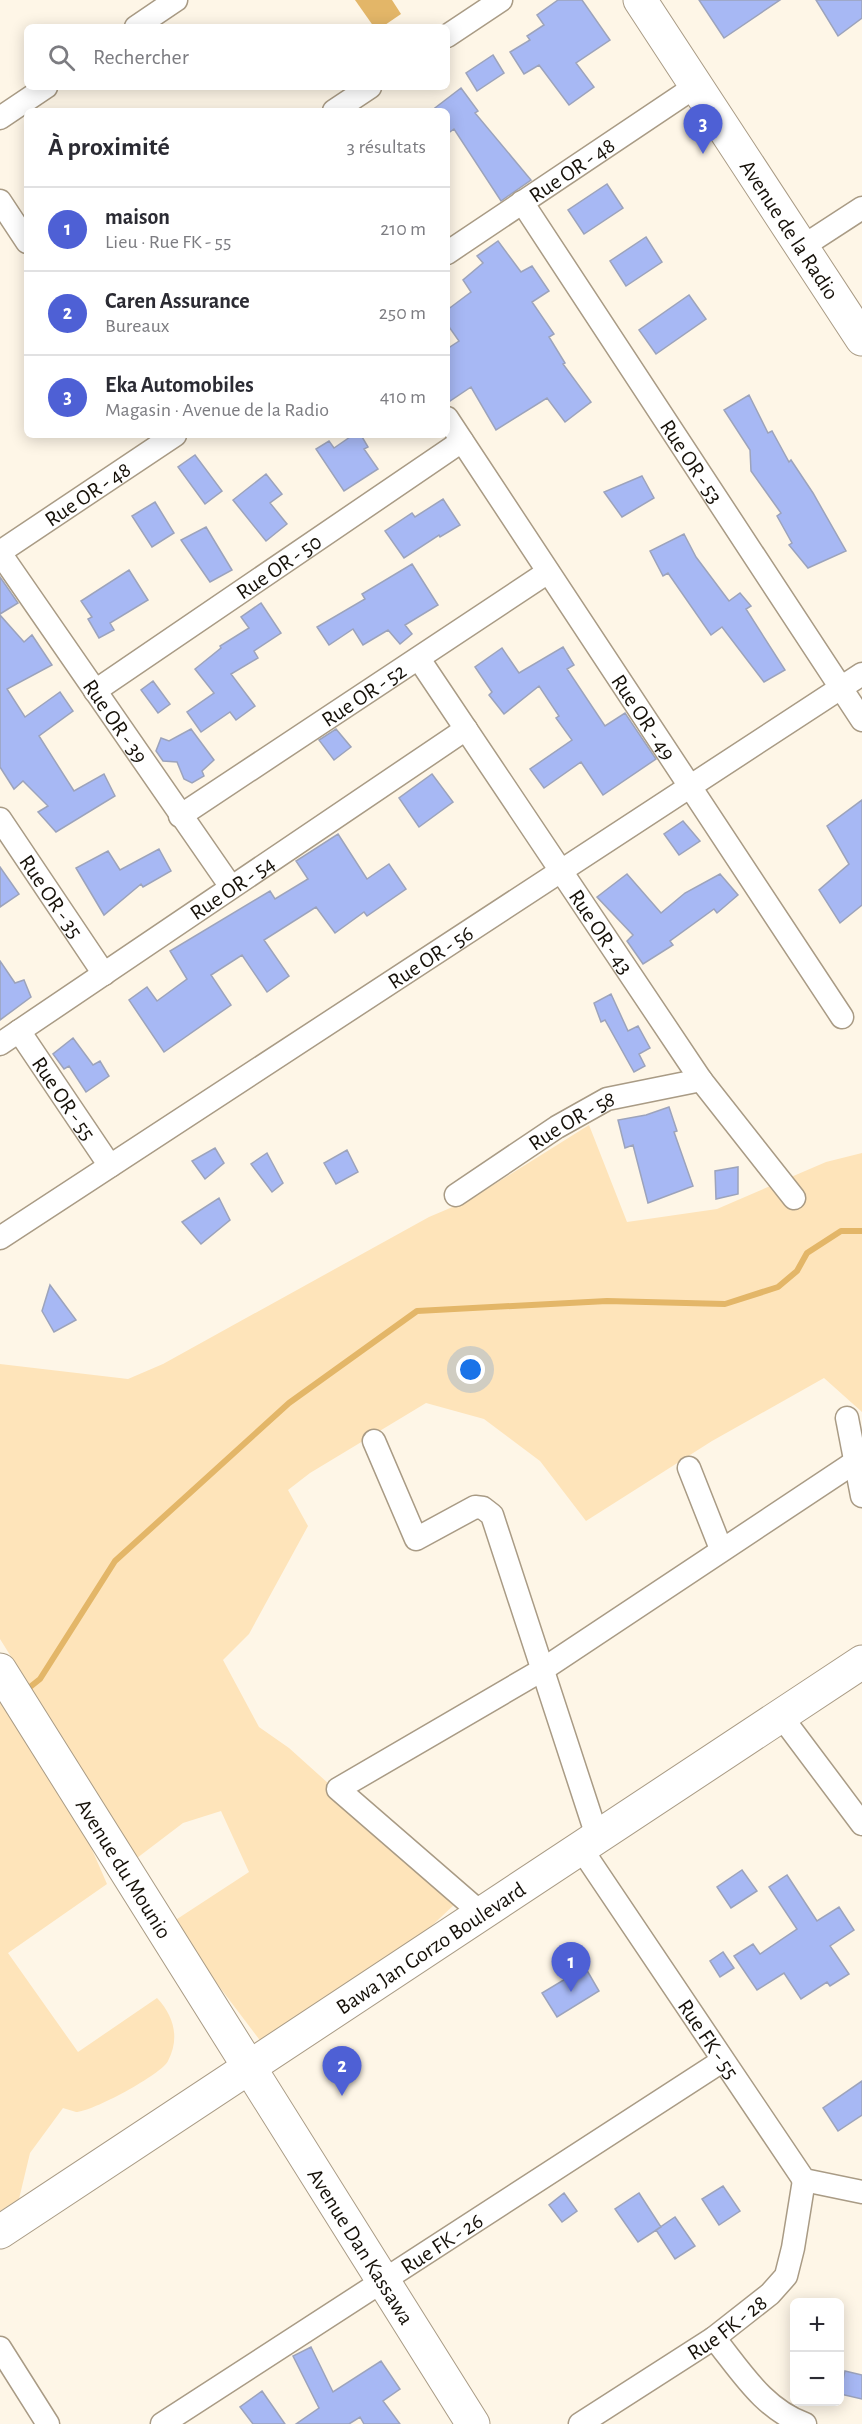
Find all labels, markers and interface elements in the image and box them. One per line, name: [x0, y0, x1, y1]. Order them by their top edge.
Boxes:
search box: [24, 24, 450, 90]
icon: search: [45, 41, 78, 74]
text: Rechercher: [93, 46, 189, 68]
pin: 3: [684, 104, 722, 154]
text: À proximité: [48, 134, 170, 160]
street label: Rue OR - 48: [525, 134, 619, 207]
text: 3 résultats: [347, 137, 426, 157]
street label: Avenue de la Radio: [736, 156, 843, 303]
text: maison: [105, 206, 170, 228]
text: 1: [64, 219, 71, 239]
text: 210 m: [380, 219, 426, 239]
text: Lieu · Rue FK - 55: [105, 232, 231, 252]
text: Caren Assurance: [105, 290, 250, 312]
text: 2: [63, 303, 72, 323]
text: 250 m: [379, 303, 426, 323]
text: Bureaux: [105, 316, 170, 336]
text: Eka Automobiles: [105, 374, 254, 396]
text: 3: [63, 387, 72, 407]
text: 410 m: [380, 387, 426, 407]
text: Magasin · Avenue de la Radio: [105, 400, 329, 420]
street label: Rue OR - 53: [656, 416, 727, 508]
street label: Rue OR - 48: [41, 458, 135, 531]
street label: Rue OR - 50: [232, 530, 326, 603]
street label: Rue OR - 52: [318, 659, 410, 731]
street label: Rue OR - 49: [607, 670, 679, 764]
street label: Rue OR - 39: [79, 675, 152, 767]
street label: Rue OR - 35: [15, 851, 87, 942]
street label: Rue OR - 54: [186, 852, 279, 924]
street label: Rue OR - 43: [565, 886, 637, 978]
street label: Rue OR - 56: [384, 922, 477, 993]
street label: Rue OR - 55: [28, 1053, 99, 1144]
street label: Rue OR - 58: [525, 1088, 617, 1155]
your location: [456, 1355, 485, 1384]
street label: Avenue du Mounio: [72, 1795, 175, 1943]
street label: Bawa Jan Gorzo Boulevard: [332, 1878, 530, 2019]
pin: 1: [552, 1942, 590, 1992]
street label: Rue FK - 55: [674, 1995, 743, 2083]
pin: 2: [322, 2046, 362, 2096]
street label: Avenue Dan Kassawa: [303, 2165, 418, 2329]
street label: Rue FK - 26: [397, 2209, 487, 2278]
street label: Rue FK - 28: [684, 2291, 771, 2364]
map controls: [790, 2298, 844, 2406]
button: +: [790, 2298, 844, 2352]
button: −: [790, 2352, 844, 2406]

